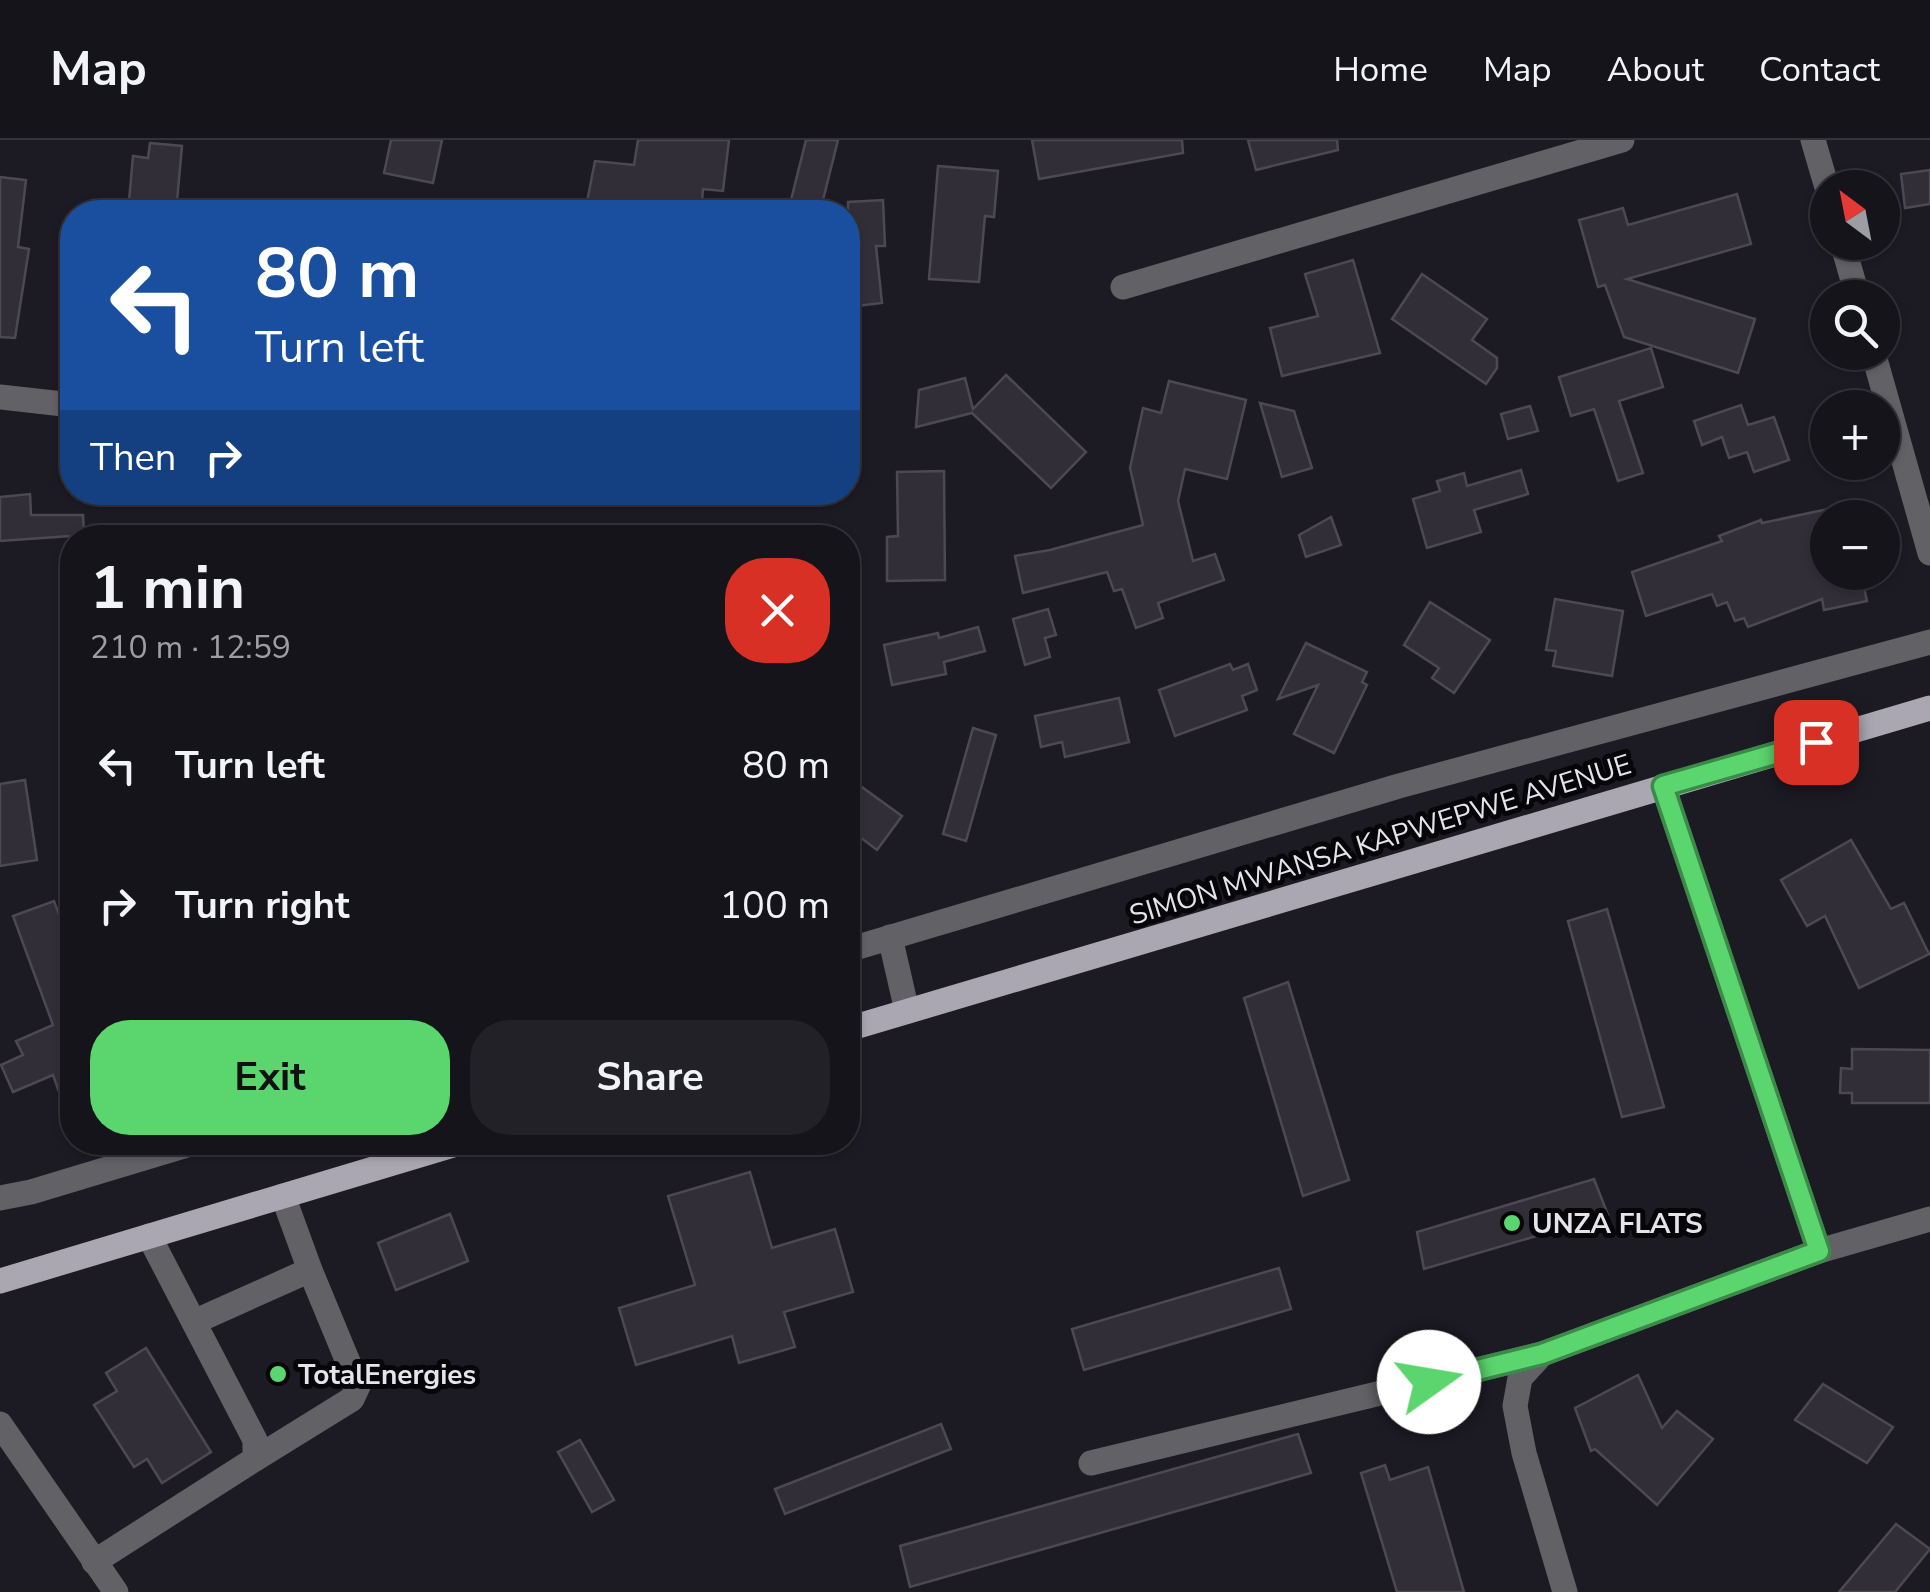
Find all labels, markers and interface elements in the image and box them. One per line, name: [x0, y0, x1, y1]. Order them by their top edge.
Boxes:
text: Map: [50, 36, 147, 102]
text: Home: [1333, 46, 1428, 93]
text: Map: [1483, 46, 1552, 93]
text: About: [1607, 46, 1704, 93]
text: Contact: [1759, 46, 1880, 93]
north arrow: [1810, 170, 1900, 260]
map controls: [1810, 170, 1900, 590]
text: 80 m: [255, 226, 419, 322]
icon: left: [90, 240, 220, 370]
button: search: [1810, 280, 1900, 370]
text: Turn left: [255, 317, 424, 378]
button: +: [1810, 390, 1900, 480]
icon: right: [196, 430, 251, 485]
text: Then: [90, 432, 176, 483]
button: −: [1810, 500, 1900, 590]
text: 1 min: [90, 547, 245, 629]
button: close: [725, 558, 830, 663]
text: 210 m · 12:59: [90, 626, 291, 669]
pin: [1774, 700, 1859, 785]
icon: arrive: [1789, 715, 1844, 770]
icon: left: [90, 738, 145, 793]
text: Turn left: [175, 740, 325, 791]
text: 80 m: [742, 740, 830, 791]
street label: SIMON MWANSA KAPWEPWE AVENUE: [1125, 745, 1636, 935]
icon: right: [90, 878, 145, 933]
text: Turn right: [175, 880, 350, 931]
text: 100 m: [719, 880, 830, 931]
button: Exit: [90, 1020, 450, 1135]
button: Share: [470, 1020, 830, 1135]
place label: UNZA FLATS: [1532, 1205, 1703, 1243]
marker: UNZA FLATS: [1501, 1212, 1523, 1234]
position arrow: [1377, 1330, 1481, 1434]
place label: TotalEnergies: [298, 1356, 476, 1394]
marker: TotalEnergies: [267, 1363, 289, 1385]

